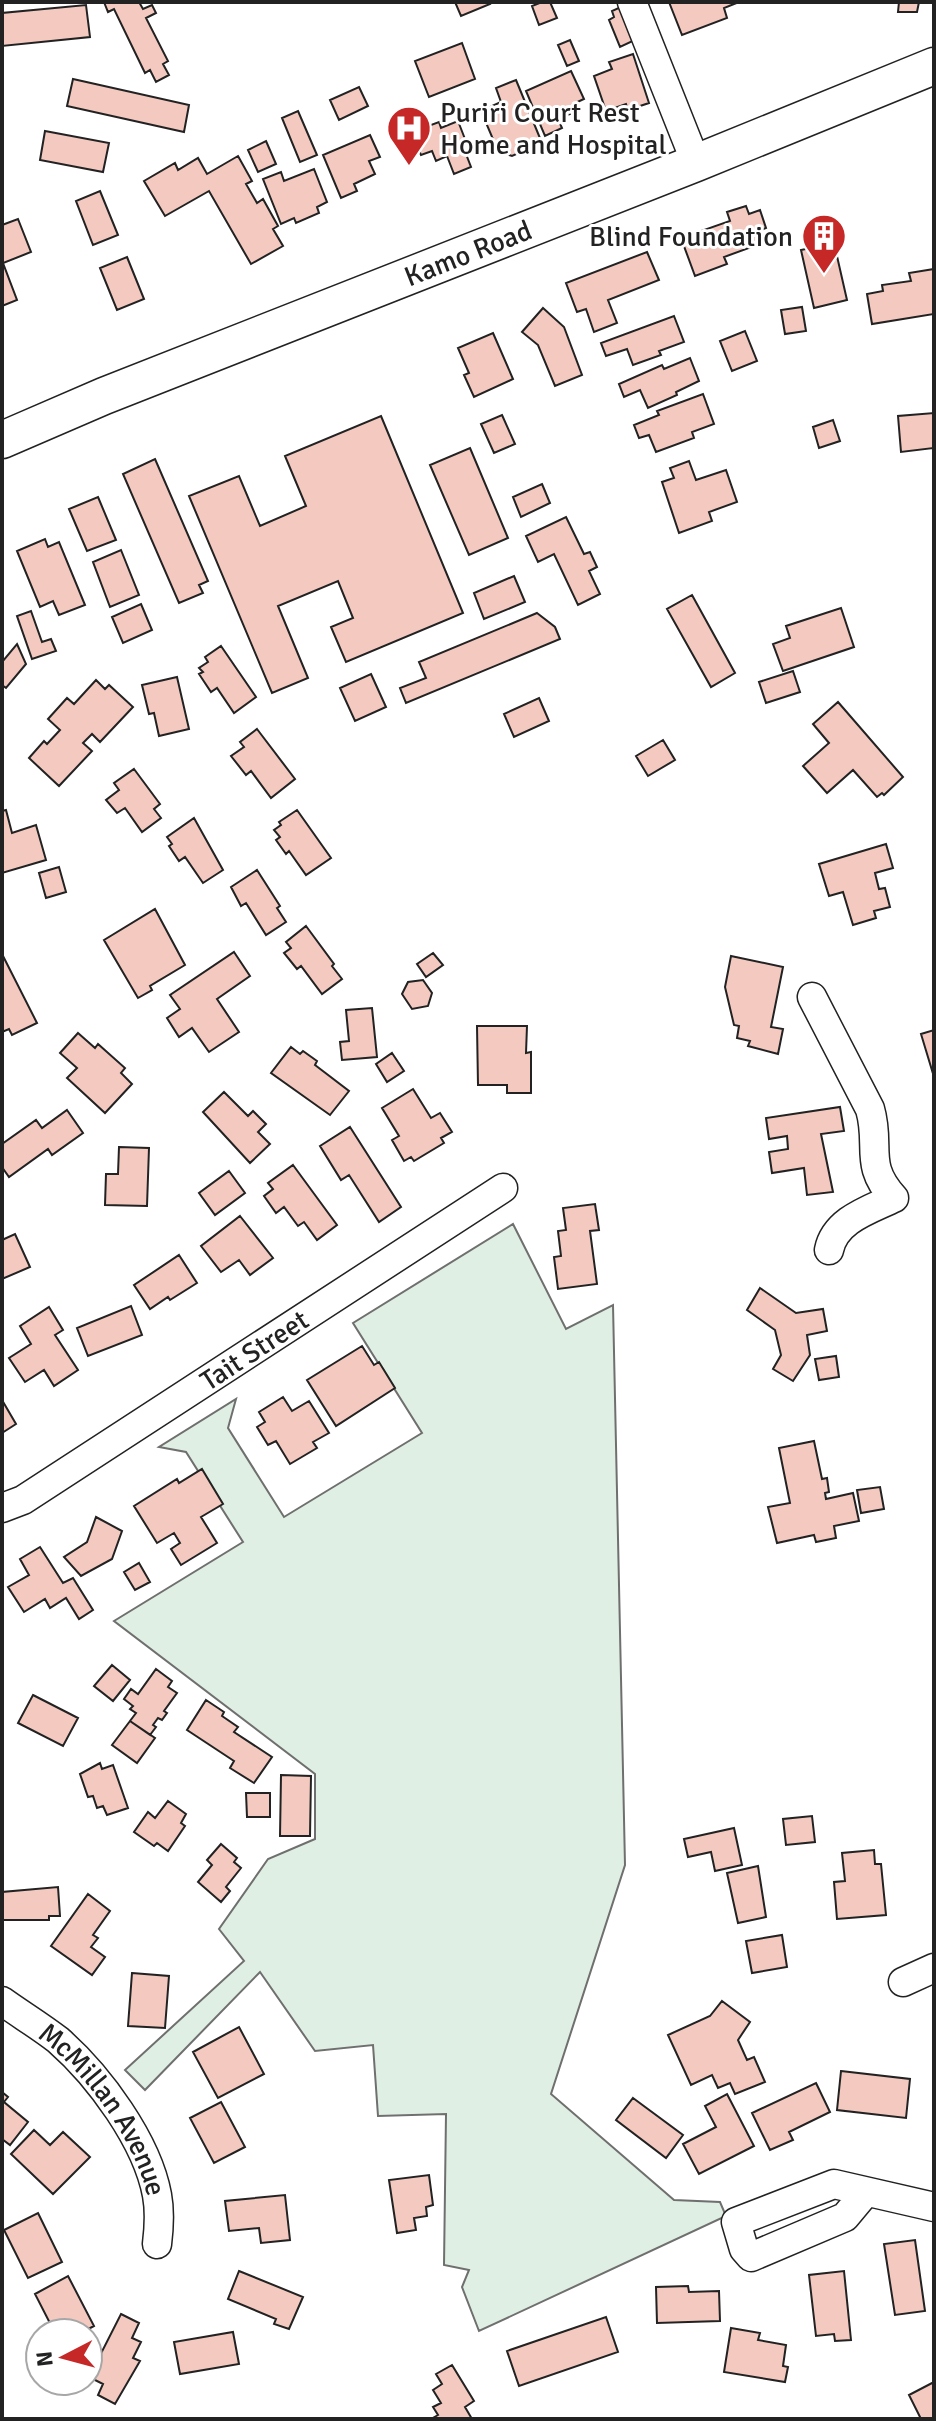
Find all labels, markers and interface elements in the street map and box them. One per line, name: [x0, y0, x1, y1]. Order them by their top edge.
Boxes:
place label: Puriri Court Rest Home and Hospital: [440, 96, 667, 162]
hospital icon: Puriri Court Rest Home and Hospital: [385, 104, 433, 167]
building icon: Blind Foundation: [800, 212, 848, 275]
street label: Kamo Road: [400, 213, 537, 294]
place label: Blind Foundation: [589, 220, 793, 254]
street label: Tait Street: [194, 1303, 315, 1398]
street label: McMillan Avenue: [32, 2016, 173, 2199]
north arrow: [24, 2317, 104, 2397]
text: N: [30, 2350, 59, 2368]

